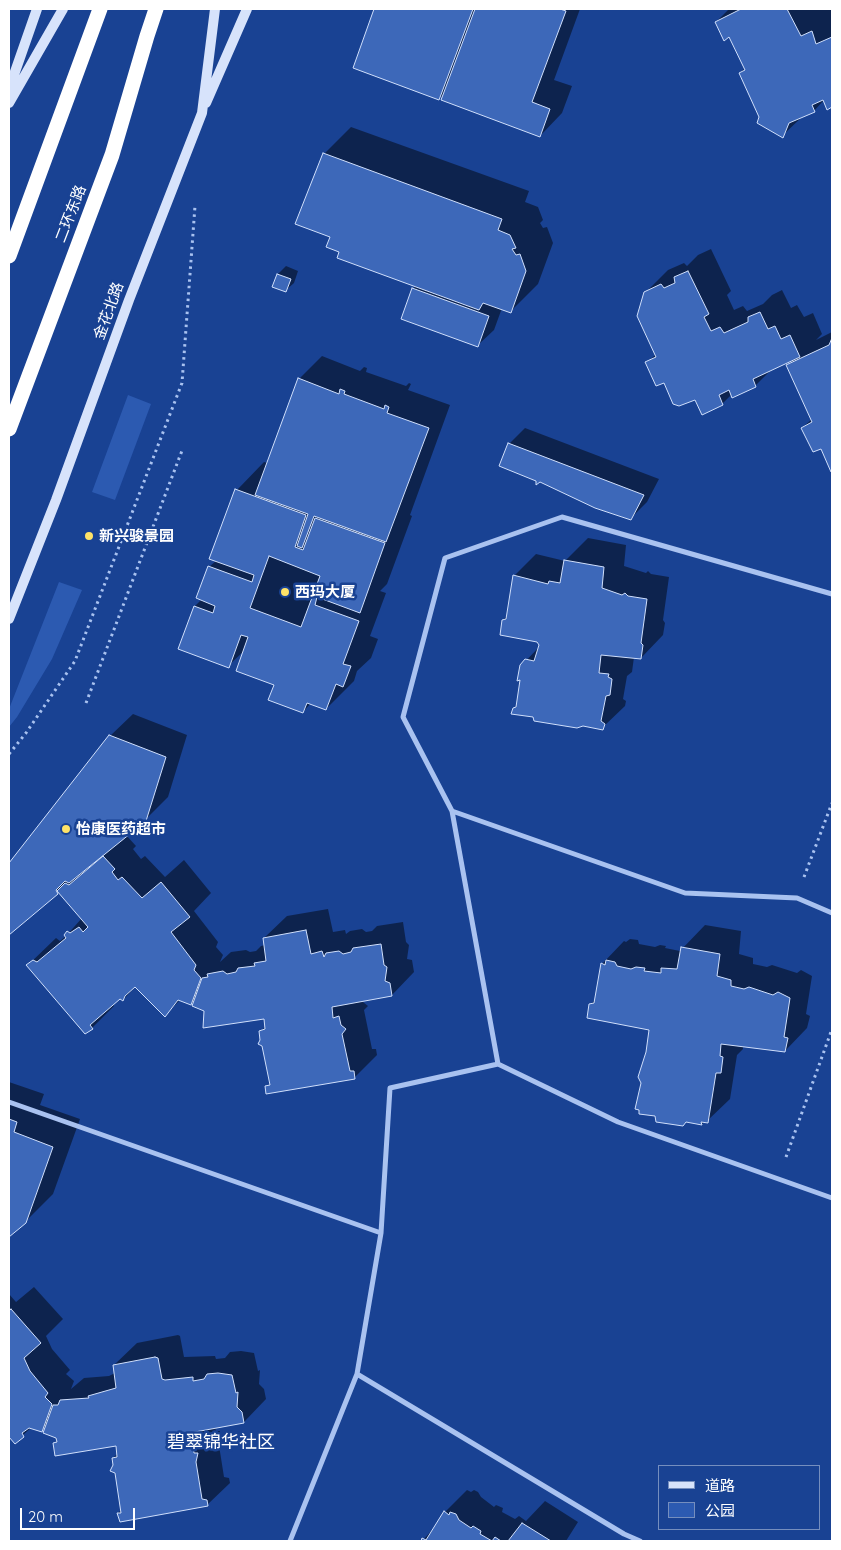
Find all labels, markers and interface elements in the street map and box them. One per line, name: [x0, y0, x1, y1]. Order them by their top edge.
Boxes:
street label: 二环东路: [52, 183, 90, 245]
street label: 金花北路: [90, 280, 128, 342]
place label: 新兴骏景园: [99, 527, 174, 545]
marker: 新兴骏景园: [83, 530, 95, 542]
place label: 西玛大厦: [295, 583, 355, 601]
marker: 西玛大厦: [279, 586, 291, 598]
place label: 怡康医药超市: [76, 820, 166, 838]
marker: 怡康医药超市: [60, 823, 72, 835]
district label: 碧翠锦华社区: [167, 1432, 275, 1454]
legend: [658, 1465, 821, 1530]
text: 道路: [705, 1476, 735, 1495]
scale bar: [22, 1498, 138, 1530]
text: 公园: [705, 1501, 735, 1520]
text: 20 m: [28, 1507, 63, 1526]

